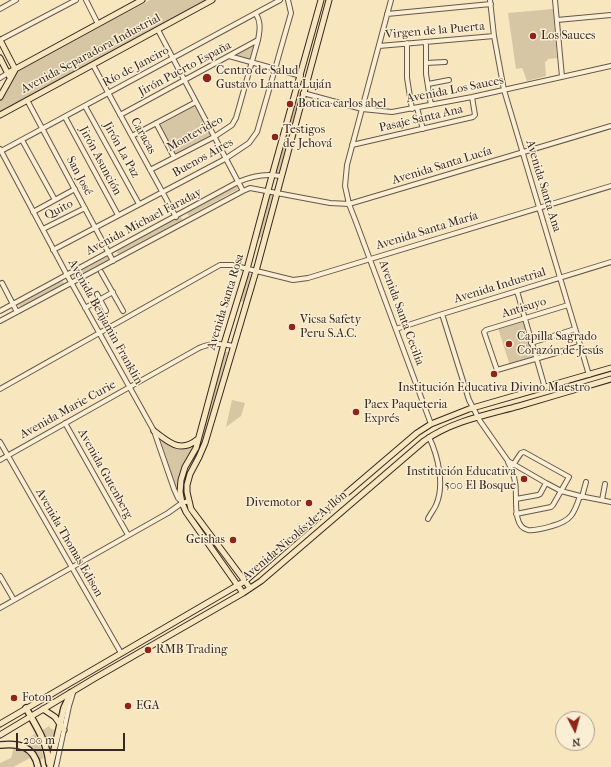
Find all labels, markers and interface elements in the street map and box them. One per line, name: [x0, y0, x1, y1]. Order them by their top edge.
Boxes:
street label: Avenida Separadora Industrial: [19, 11, 163, 97]
street label: Virgen de la Puerta: [385, 19, 485, 43]
place label: Los Sauces: [541, 29, 595, 43]
marker: Los Sauces: [528, 31, 538, 41]
street label: Jirón Puerto España: [136, 39, 234, 99]
street label: Río de Janeiro: [100, 43, 172, 91]
place label: Centro de Salud Gustavo Lanatta Luján: [216, 64, 331, 92]
marker: Centro de Salud Gustavo Lanatta Luján: [201, 72, 213, 84]
street label: Avenida Los Sauces: [405, 74, 505, 106]
place label: Botica carlos abel: [298, 97, 386, 111]
marker: Botica carlos abel: [285, 99, 295, 109]
street label: Pasaje Santa Ana: [378, 102, 464, 136]
street label: Montevideo: [164, 113, 226, 155]
street label: Caracas: [127, 115, 159, 157]
street label: Jirón La Paz: [100, 119, 142, 181]
place label: Testigos de Jehová: [283, 123, 332, 151]
street label: Jirón Asunción: [76, 124, 124, 198]
marker: Testigos de Jehová: [270, 132, 280, 142]
street label: Buenos Aires: [170, 135, 236, 181]
street label: Avenida Santa Ana: [522, 138, 564, 234]
street label: Avenida Santa Lucía: [390, 144, 494, 188]
street label: San José: [63, 154, 95, 198]
street label: Avenida Michael Faraday: [84, 185, 204, 259]
street label: Quito: [42, 197, 76, 223]
street label: Avenida Santa María: [374, 209, 480, 253]
street label: Avenida Santa Rosa: [205, 252, 247, 352]
street label: Avenida Benjamin Franklin: [65, 257, 145, 387]
street label: Avenida Santa Cecilia: [375, 259, 427, 367]
street label: Avenida Industrial: [452, 265, 548, 307]
street label: Antisuyo: [500, 294, 548, 322]
place label: Vicsa Safety Peru S.A.C.: [300, 313, 361, 341]
marker: Vicsa Safety Peru S.A.C.: [287, 322, 297, 332]
place label: Capilla Sagrado Corazón de Jesús: [517, 330, 603, 358]
marker: Capilla Sagrado Corazón de Jesús: [504, 339, 514, 349]
marker: Institución Educativa Divino Maestro: [489, 369, 499, 379]
street label: Avenida Marie Curie: [18, 378, 118, 442]
place label: Institución Educativa Divino Maestro: [398, 381, 590, 395]
place label: Paex Paqueteria Exprés: [364, 398, 447, 426]
marker: Paex Paqueteria Exprés: [351, 407, 361, 417]
street label: Avenida Gutenberg: [74, 427, 136, 521]
place label: Institución Educativa 500 El Bosque: [406, 465, 516, 493]
marker: Institución Educativa 500 El Bosque: [519, 474, 529, 484]
street label: Avenida Thomas Edison: [32, 486, 106, 600]
street label: Avenida Nicolás de Ayllón: [240, 488, 350, 584]
place label: Divemotor: [245, 496, 301, 510]
marker: Divemotor: [304, 498, 314, 508]
place label: Geishas: [186, 533, 225, 547]
marker: Geishas: [228, 535, 238, 545]
place label: RMB Trading: [156, 643, 227, 657]
marker: RMB Trading: [143, 645, 153, 655]
place label: Foton: [22, 691, 52, 705]
marker: Foton: [9, 693, 19, 703]
place label: EGA: [136, 699, 160, 713]
marker: EGA: [123, 701, 133, 711]
north arrow: [555, 711, 595, 751]
scale bar: [18, 725, 127, 751]
text: 200 m: [23, 733, 55, 747]
text: N: [571, 736, 581, 749]

